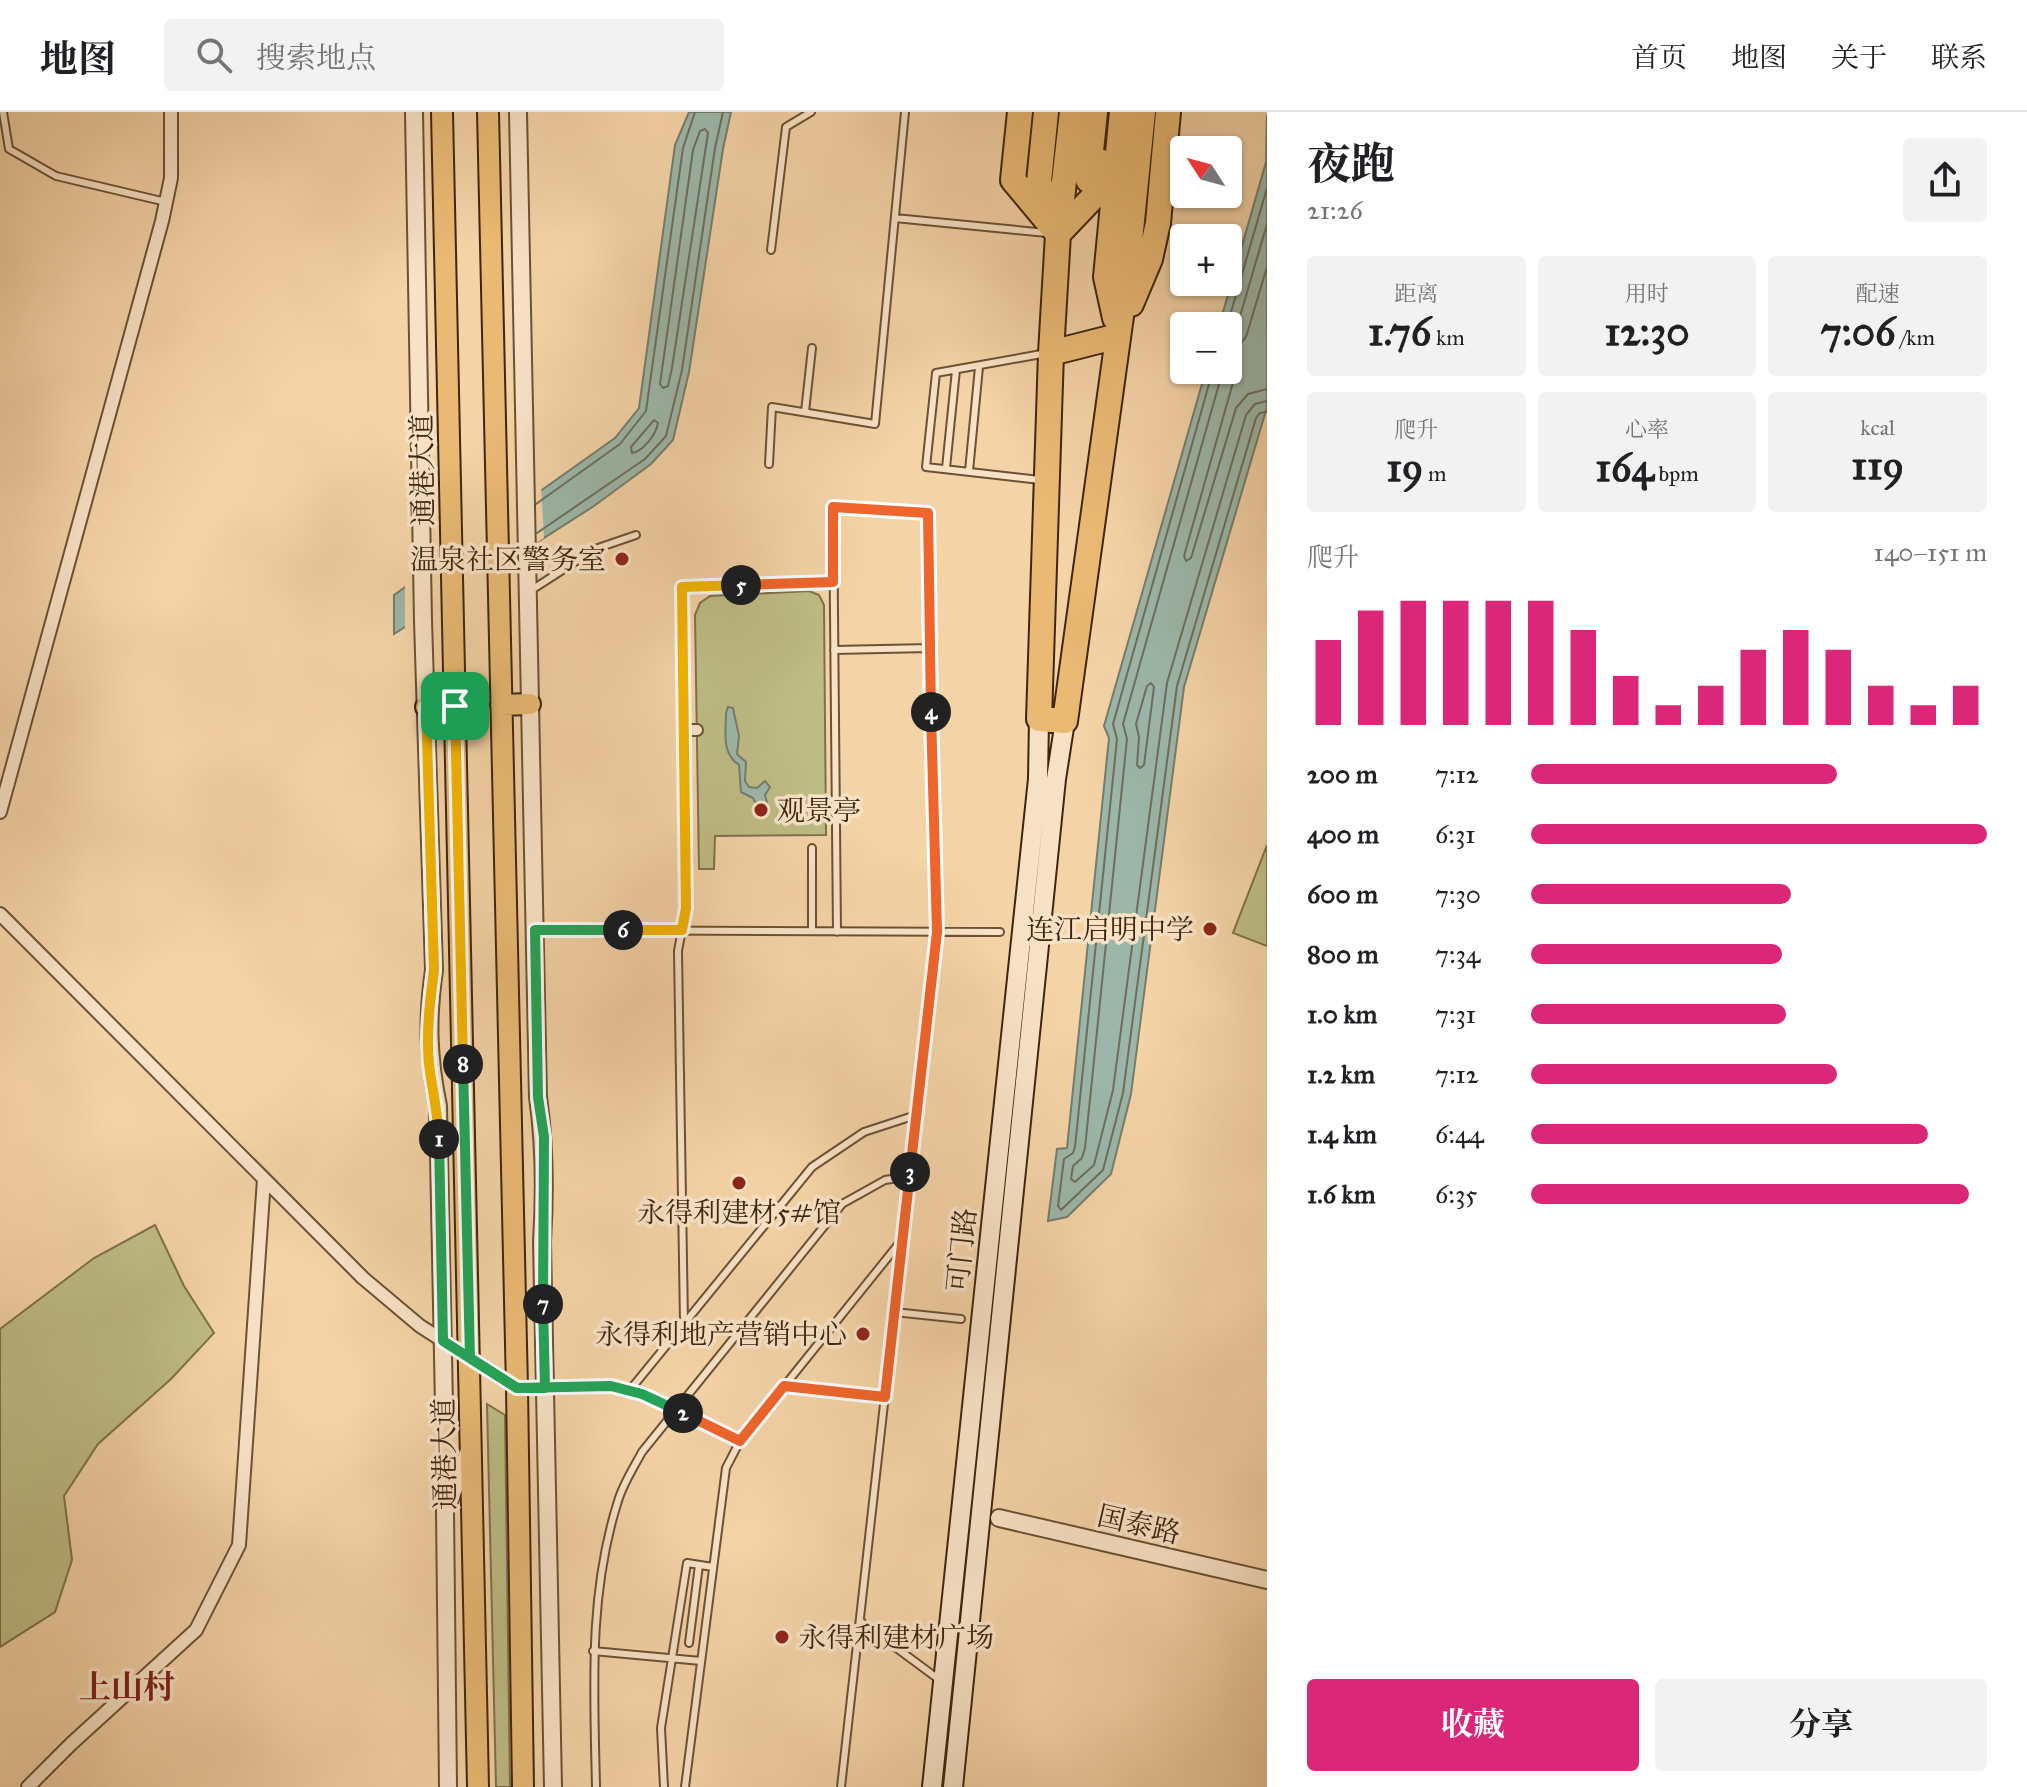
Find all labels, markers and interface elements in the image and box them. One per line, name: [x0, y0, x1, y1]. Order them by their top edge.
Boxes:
search box: [164, 19, 724, 91]
icon: search: [192, 33, 236, 77]
text: 地图: [40, 36, 116, 82]
text: 搜索地点: [256, 40, 376, 76]
text: 首页: [1631, 40, 1687, 75]
text: 地图: [1731, 40, 1787, 75]
text: 关于: [1831, 40, 1887, 75]
text: 联系: [1931, 40, 1987, 75]
north arrow: [1170, 136, 1242, 208]
map controls: [1170, 136, 1242, 384]
text: 夜跑: [1307, 137, 1395, 191]
button: share: [1903, 138, 1987, 222]
text: 21:26: [1307, 194, 1363, 226]
button: +: [1170, 224, 1242, 296]
text: 距离: [1394, 280, 1438, 307]
text: 用时: [1625, 280, 1669, 307]
text: 配速: [1856, 280, 1900, 307]
text: 1.76: [1368, 307, 1431, 356]
text: 12:30: [1605, 307, 1689, 356]
text: 7:06: [1820, 307, 1896, 356]
button: −: [1170, 312, 1242, 384]
text: km: [1431, 324, 1465, 351]
text: /km: [1896, 324, 1935, 351]
street label: 通港大道: [404, 414, 441, 526]
text: kcal: [1860, 414, 1895, 441]
text: 爬升: [1394, 416, 1438, 443]
text: 心率: [1625, 416, 1669, 443]
text: 119: [1851, 441, 1904, 490]
text: 19: [1386, 443, 1423, 492]
text: 164: [1595, 443, 1654, 492]
text: m: [1423, 460, 1446, 487]
text: bpm: [1654, 460, 1699, 487]
text: 140–151 m: [1874, 536, 1987, 568]
text: 爬升: [1307, 541, 1359, 573]
place label: 温泉社区警务室: [410, 542, 606, 577]
marker: 温泉社区警务室: [613, 550, 631, 568]
pin: 5: [721, 565, 761, 605]
text: 5: [736, 571, 746, 598]
pin: [421, 672, 489, 740]
icon: arrive: [433, 684, 477, 728]
pin: 4: [911, 692, 951, 732]
text: 4: [925, 698, 937, 725]
text: 200 m: [1307, 758, 1378, 790]
text: 7:12: [1435, 758, 1479, 790]
place label: 观景亭: [777, 793, 861, 828]
marker: 观景亭: [752, 801, 770, 819]
text: 400 m: [1307, 818, 1379, 850]
text: 6:31: [1435, 818, 1476, 850]
text: 600 m: [1307, 878, 1378, 910]
text: 7:30: [1435, 878, 1481, 910]
pin: 6: [603, 910, 643, 950]
place label: 连江启明中学: [1026, 912, 1194, 947]
text: 6: [617, 916, 629, 943]
marker: 连江启明中学: [1201, 920, 1219, 938]
text: 800 m: [1307, 938, 1379, 970]
text: 7:34: [1435, 938, 1480, 970]
text: 1.0 km: [1307, 998, 1377, 1030]
text: 7:31: [1435, 998, 1476, 1030]
pin: 8: [443, 1044, 483, 1084]
text: 8: [457, 1050, 469, 1077]
text: 1.2 km: [1307, 1058, 1375, 1090]
text: 7:12: [1435, 1058, 1479, 1090]
text: 1.4 km: [1307, 1118, 1377, 1150]
text: 6:44: [1435, 1118, 1484, 1150]
pin: 1: [419, 1119, 459, 1159]
text: 1: [435, 1125, 443, 1152]
pin: 3: [890, 1152, 930, 1192]
text: 3: [906, 1158, 914, 1185]
marker: 永得利建材5#馆: [730, 1174, 748, 1192]
text: 1.6 km: [1307, 1178, 1376, 1210]
text: 6:35: [1435, 1178, 1477, 1210]
place label: 永得利建材5#馆: [637, 1195, 841, 1230]
street label: 可门路: [940, 1206, 983, 1294]
pin: 7: [523, 1284, 563, 1324]
text: 7: [537, 1290, 549, 1317]
place label: 永得利地产营销中心: [595, 1317, 847, 1352]
marker: 永得利地产营销中心: [854, 1325, 872, 1343]
pin: 2: [663, 1393, 703, 1433]
street label: 通港大道: [426, 1398, 463, 1510]
text: 2: [678, 1399, 688, 1426]
street label: 国泰路: [1094, 1498, 1184, 1551]
place label: 永得利建材广场: [798, 1620, 994, 1655]
marker: 永得利建材广场: [773, 1628, 791, 1646]
district label: 上山村: [79, 1668, 175, 1707]
button: 收藏: [1307, 1679, 1639, 1771]
button: 分享: [1655, 1679, 1987, 1771]

